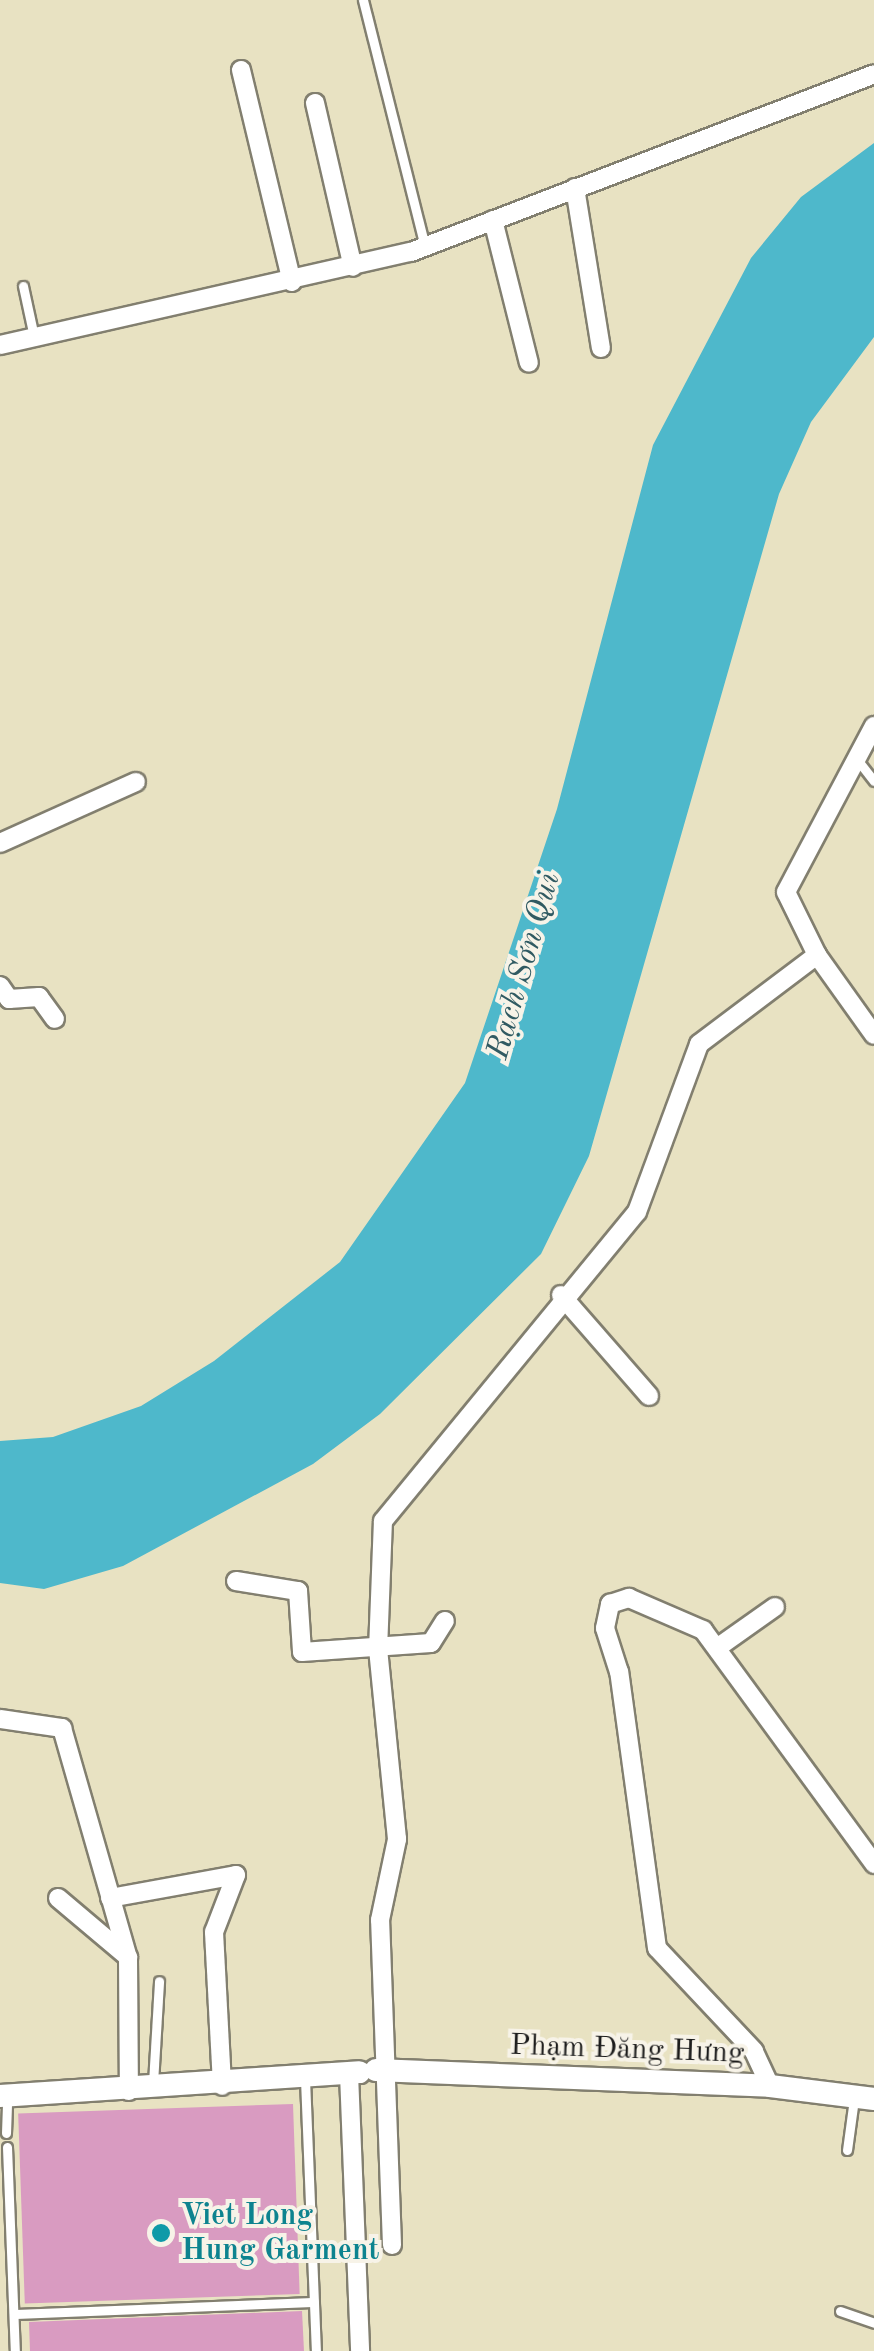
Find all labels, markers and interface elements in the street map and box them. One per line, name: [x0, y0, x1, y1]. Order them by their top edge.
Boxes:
water label: Rạch Sơn Qui: [480, 868, 570, 1064]
street label: Phạm Đăng Hưng: [509, 2028, 745, 2072]
place label: Viet Long Hung Garment: [181, 2198, 380, 2268]
marker: Viet Long Hung Garment: [150, 2222, 172, 2244]

